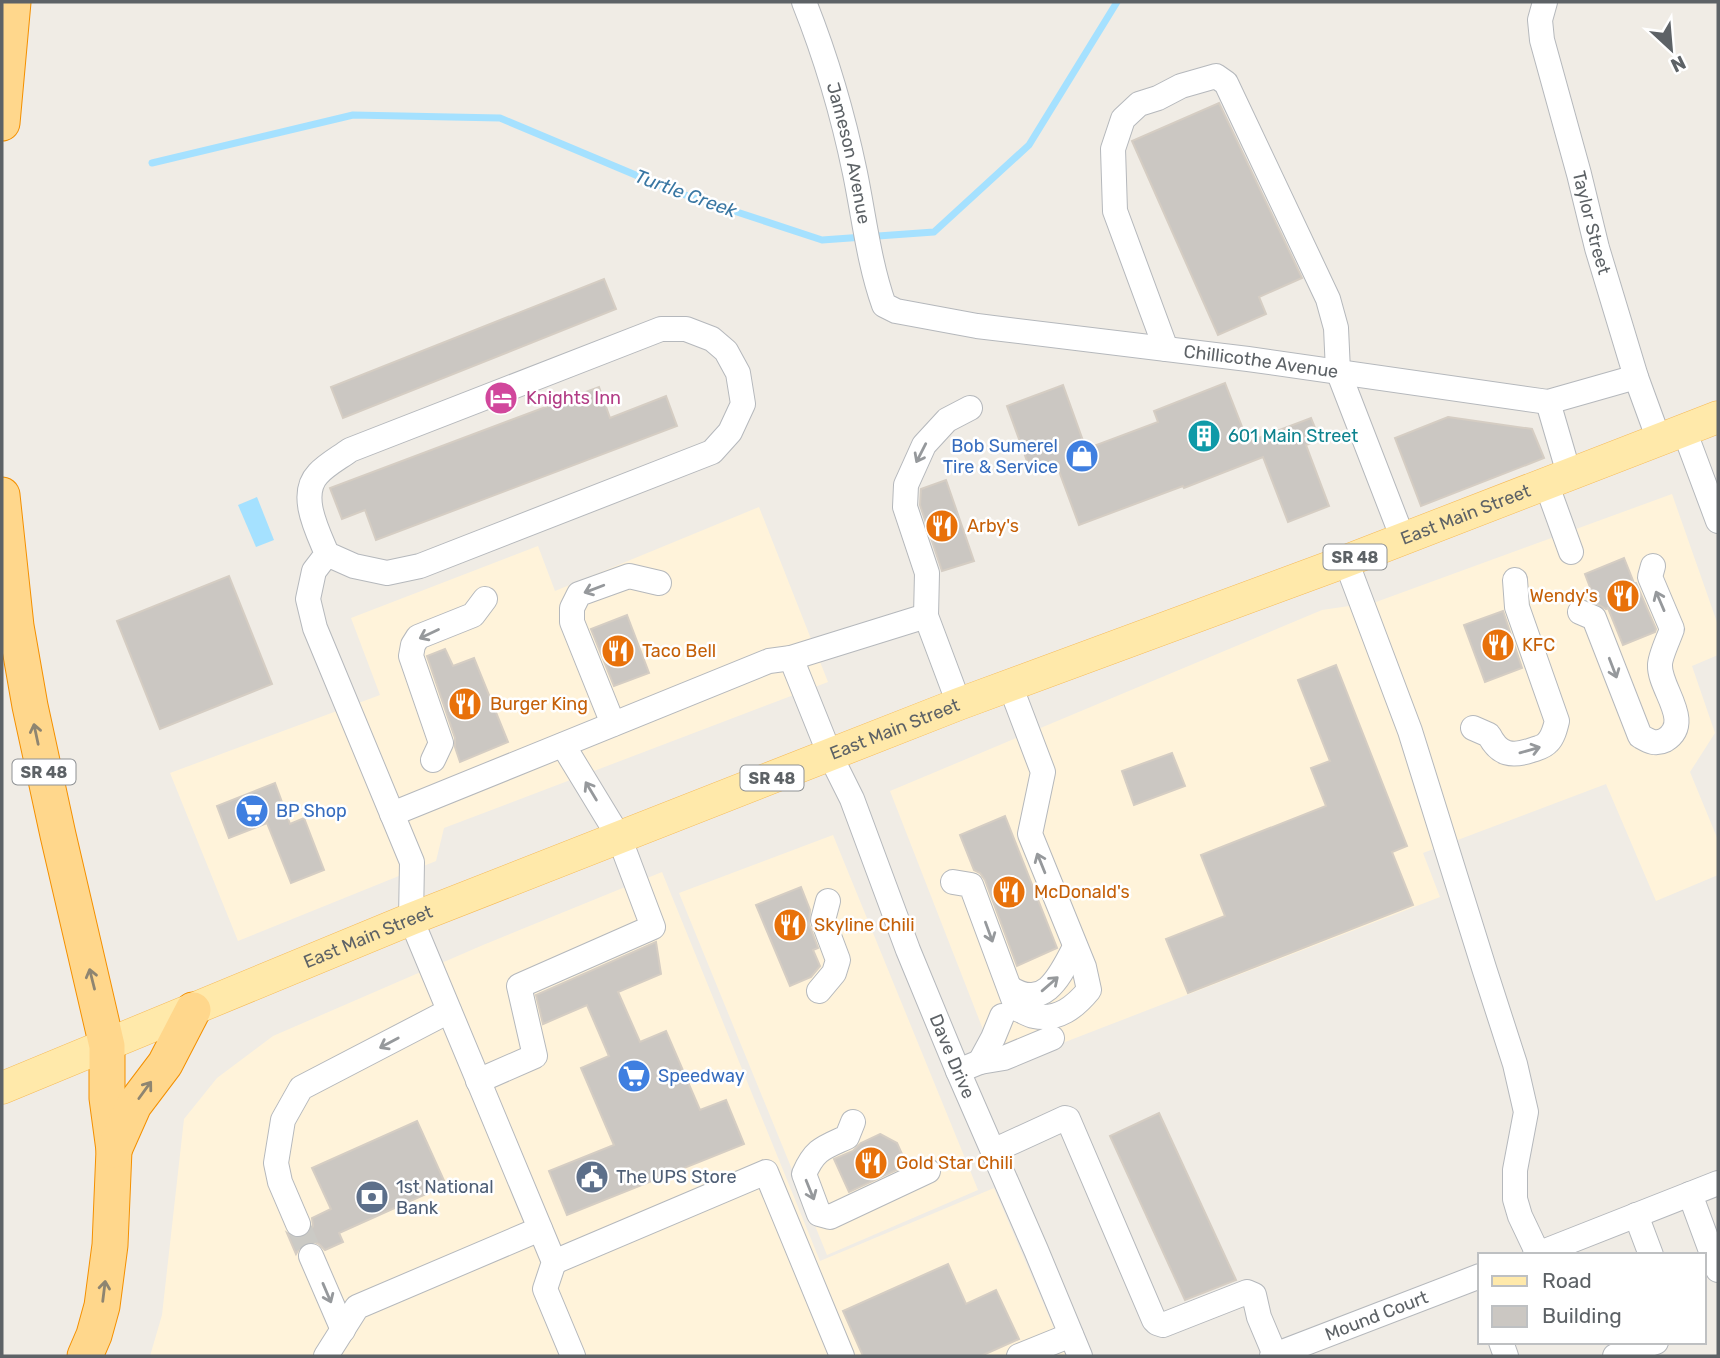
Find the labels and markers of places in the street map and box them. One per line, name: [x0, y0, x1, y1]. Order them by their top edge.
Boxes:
hotel icon: Knights Inn: [482, 379, 520, 417]
place label: Knights Inn: [526, 387, 621, 409]
building icon: 601 Main Street: [1185, 417, 1223, 455]
place label: 601 Main Street: [1228, 425, 1358, 447]
place label: Bob Sumerel Tire & Service: [943, 435, 1058, 478]
shop icon: Bob Sumerel Tire & Service: [1063, 437, 1101, 475]
restaurant icon: Arby's: [923, 507, 961, 545]
place label: Arby's: [967, 515, 1019, 537]
restaurant icon: Wendy's: [1604, 577, 1642, 615]
place label: Wendy's: [1530, 585, 1598, 607]
restaurant icon: KFC: [1479, 626, 1517, 664]
restaurant icon: Taco Bell: [599, 632, 637, 670]
place label: KFC: [1522, 634, 1555, 656]
place label: Taco Bell: [642, 640, 716, 662]
restaurant icon: Burger King: [446, 685, 484, 723]
place label: Burger King: [490, 693, 588, 715]
supermarket icon: BP Shop: [233, 792, 271, 830]
place label: BP Shop: [276, 800, 347, 822]
restaurant icon: McDonald's: [990, 873, 1028, 911]
place label: McDonald's: [1034, 881, 1130, 903]
restaurant icon: Skyline Chili: [771, 906, 809, 944]
place label: Skyline Chili: [814, 914, 915, 936]
supermarket icon: Speedway: [615, 1057, 653, 1095]
place label: Speedway: [658, 1065, 745, 1087]
restaurant icon: Gold Star Chili: [852, 1144, 890, 1182]
place label: Gold Star Chili: [896, 1152, 1013, 1174]
public building icon: The UPS Store: [573, 1158, 611, 1196]
place label: The UPS Store: [616, 1166, 737, 1188]
place label: 1st National Bank: [396, 1176, 494, 1219]
bank icon: 1st National Bank: [353, 1178, 391, 1216]

